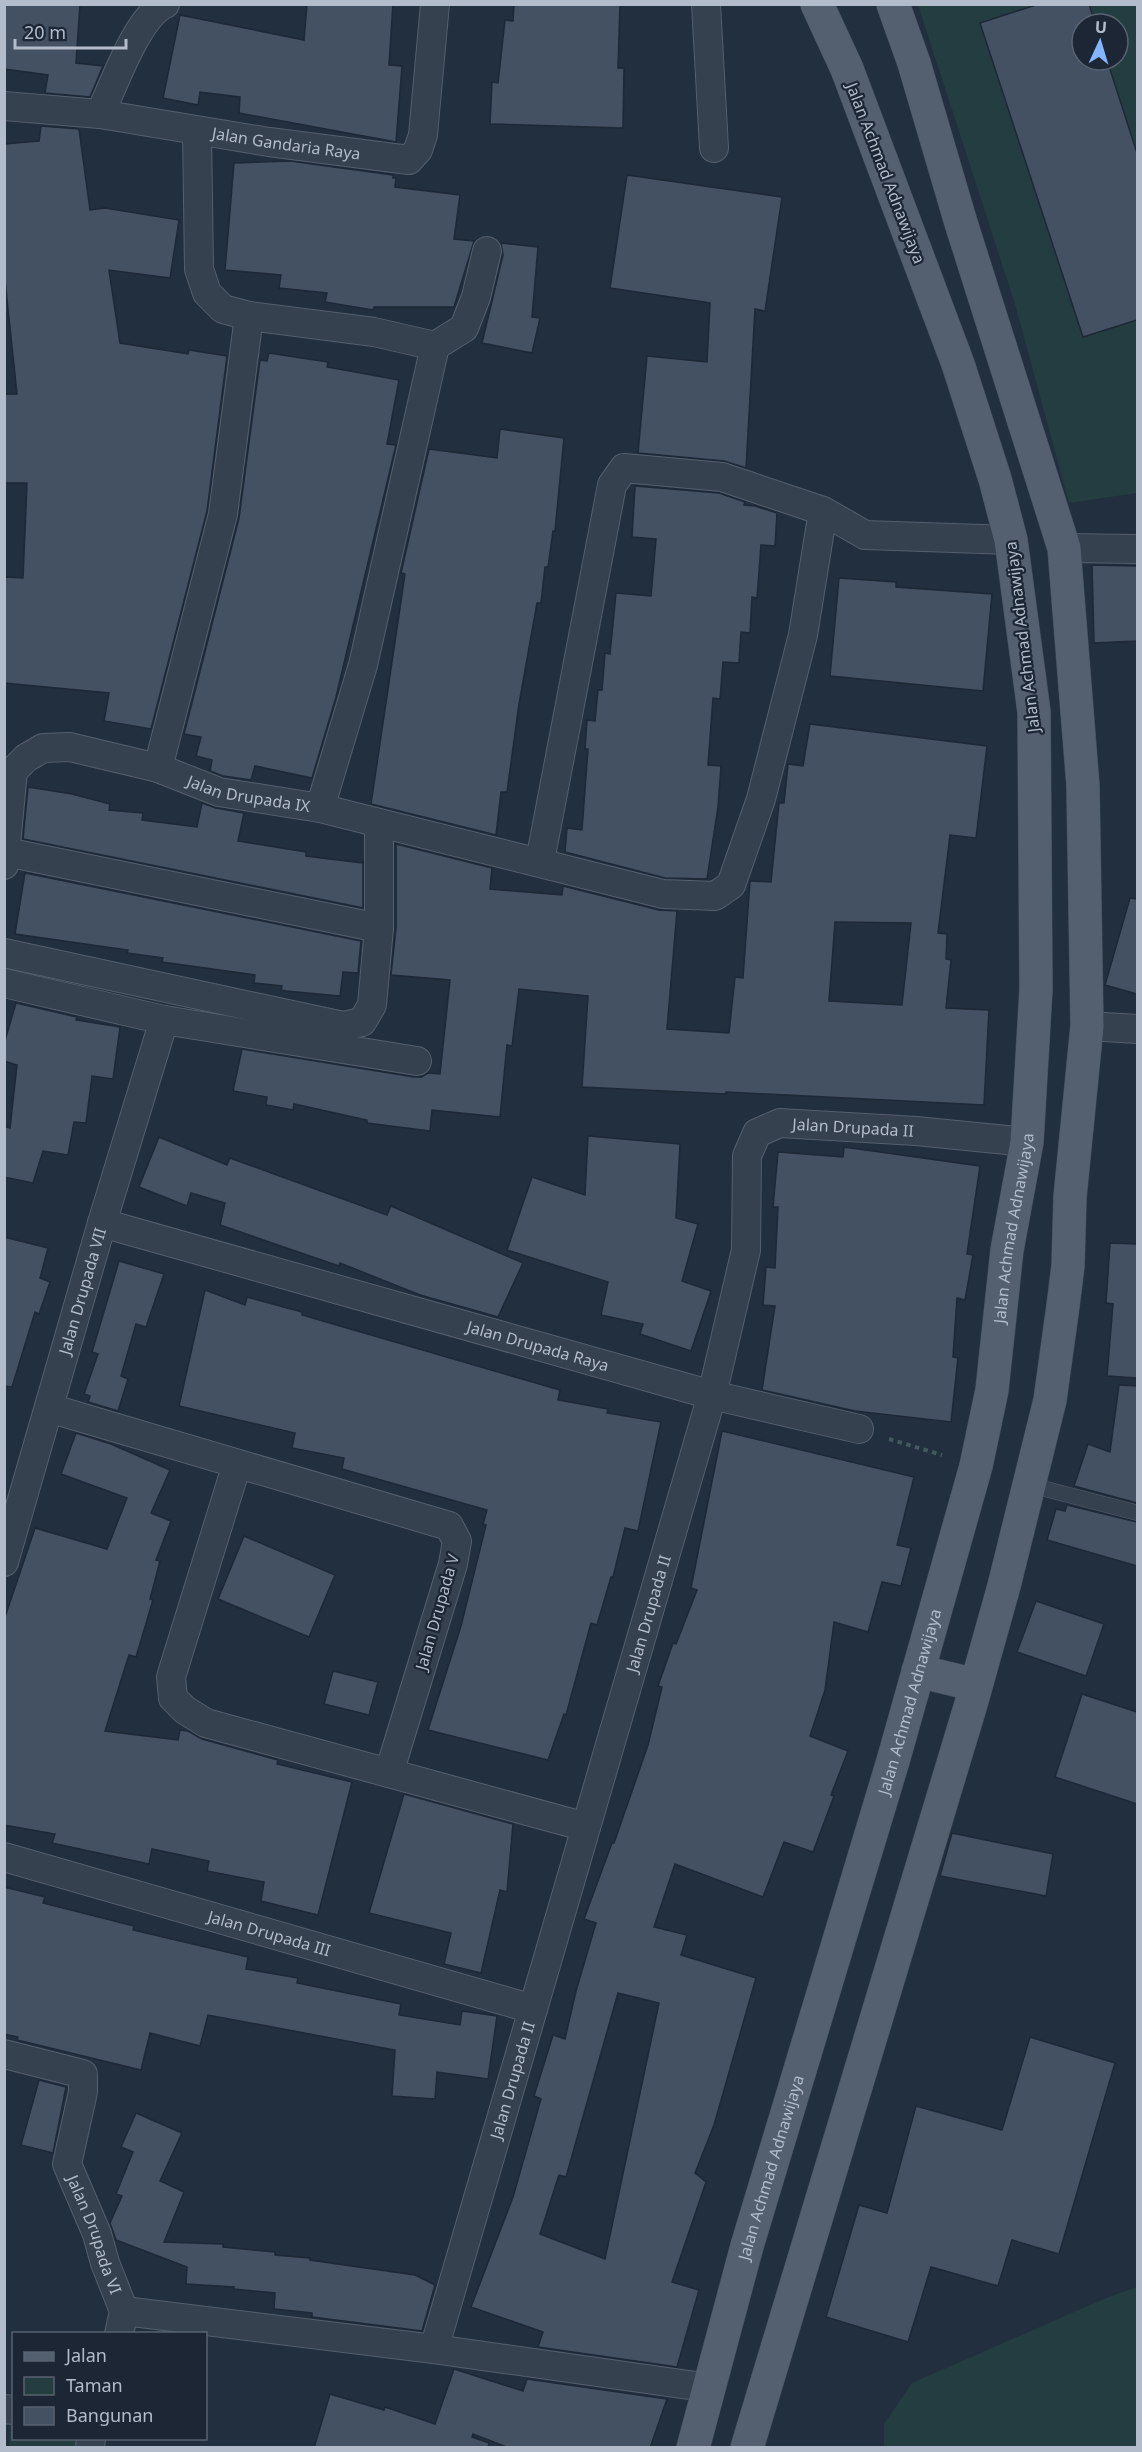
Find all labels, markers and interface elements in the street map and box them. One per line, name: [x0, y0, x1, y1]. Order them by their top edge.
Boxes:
scale bar: [15, 12, 126, 50]
north arrow: [1070, 12, 1130, 72]
text: U: [1094, 16, 1108, 38]
text: 20 m: [24, 20, 66, 44]
street label: Jalan Achmad Adnawijaya: [841, 78, 931, 267]
street label: Jalan Gandaria Raya: [208, 121, 362, 165]
street label: Jalan Achmad Adnawijaya: [999, 540, 1045, 736]
street label: Jalan Drupada IX: [182, 769, 312, 817]
street label: Jalan Drupada II: [790, 1113, 914, 1142]
street label: Jalan Achmad Adnawijaya: [988, 1133, 1038, 1326]
street label: Jalan Drupada VII: [53, 1225, 111, 1359]
street label: Jalan Drupada Raya: [463, 1315, 612, 1376]
street label: Jalan Drupada V: [409, 1551, 464, 1675]
street label: Jalan Drupada II: [620, 1552, 676, 1677]
street label: Jalan Achmad Adnawijaya: [872, 1606, 946, 1799]
street label: Jalan Drupada III: [203, 1905, 333, 1961]
street label: Jalan Drupada II: [484, 2019, 540, 2143]
street label: Jalan Achmad Adnawijaya: [732, 2072, 809, 2265]
street label: Jalan Drupada VI: [61, 2170, 127, 2297]
legend: [12, 2332, 207, 2440]
text: Jalan: [64, 2343, 107, 2367]
text: Taman: [66, 2373, 123, 2397]
text: Bangunan: [66, 2403, 153, 2427]

